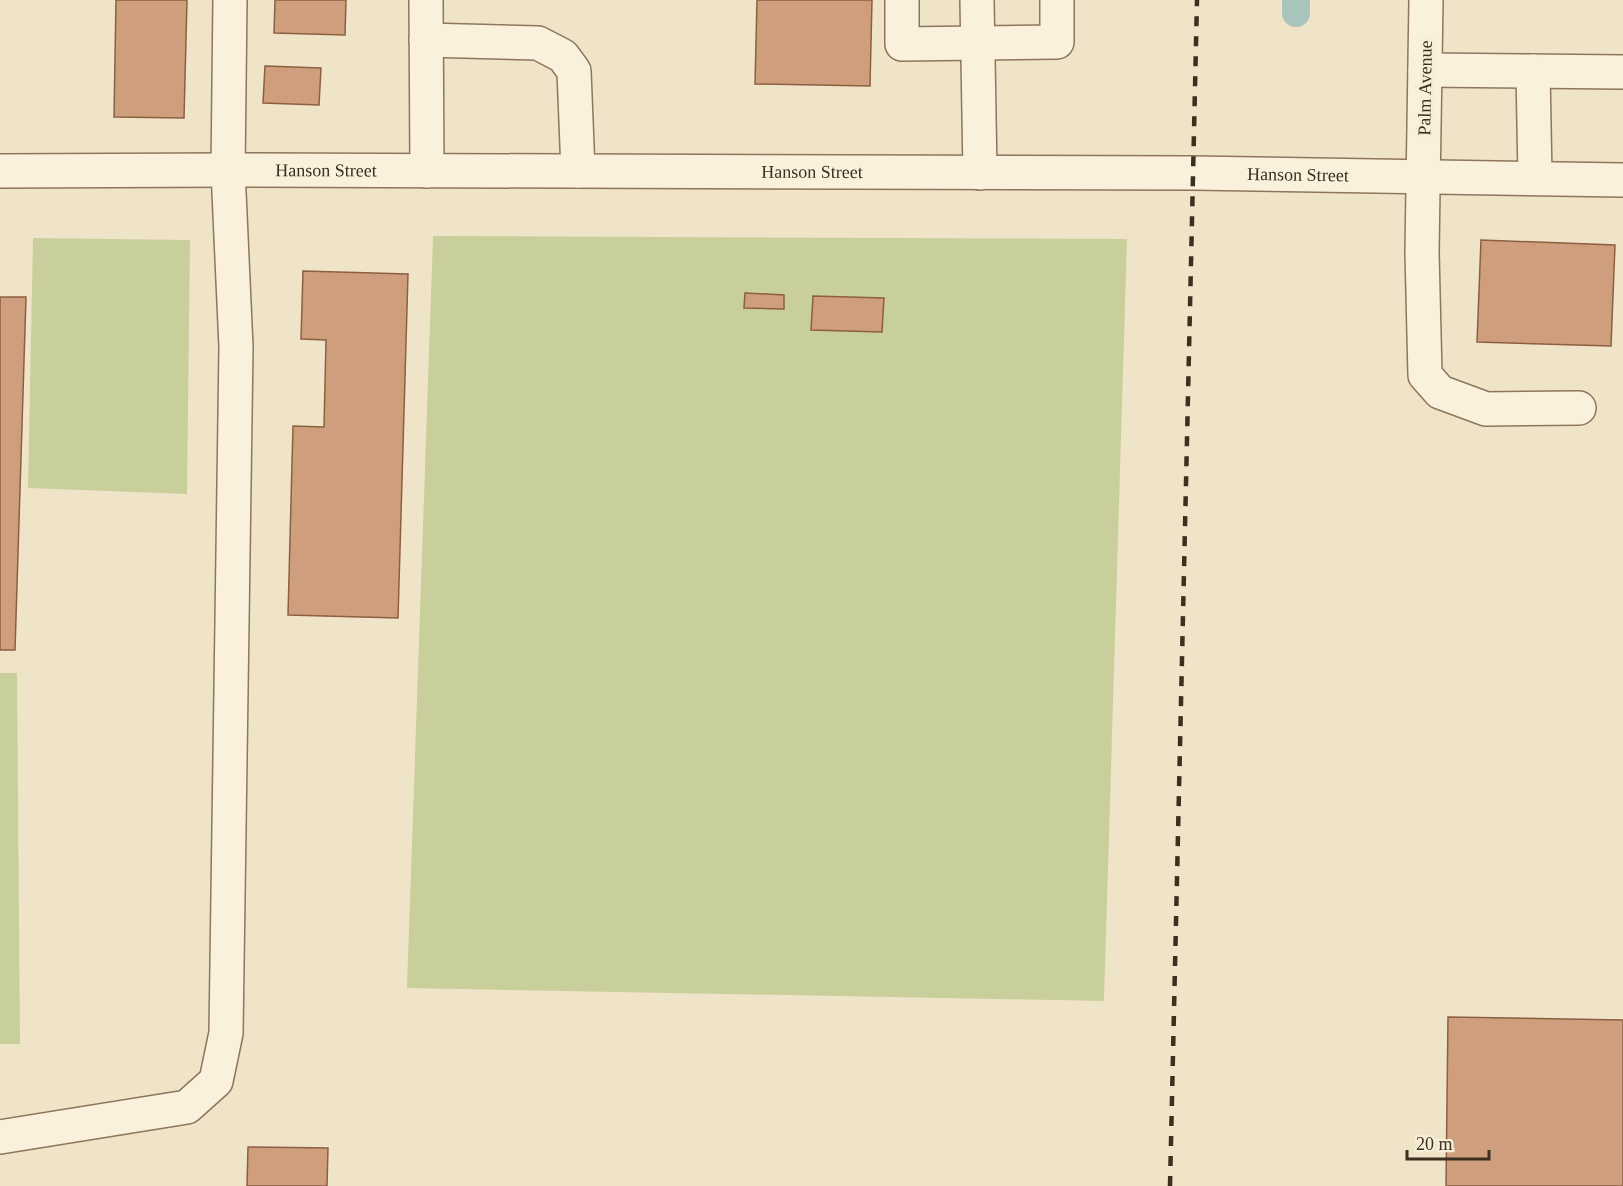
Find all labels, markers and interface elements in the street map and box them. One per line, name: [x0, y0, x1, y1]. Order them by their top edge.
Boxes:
street label: Palm Avenue: [1414, 40, 1436, 136]
street label: Hanson Street: [275, 160, 377, 180]
street label: Hanson Street: [761, 162, 863, 182]
street label: Hanson Street: [1247, 164, 1349, 186]
scale bar: [1407, 1123, 1490, 1161]
text: 20 m: [1416, 1134, 1453, 1154]

